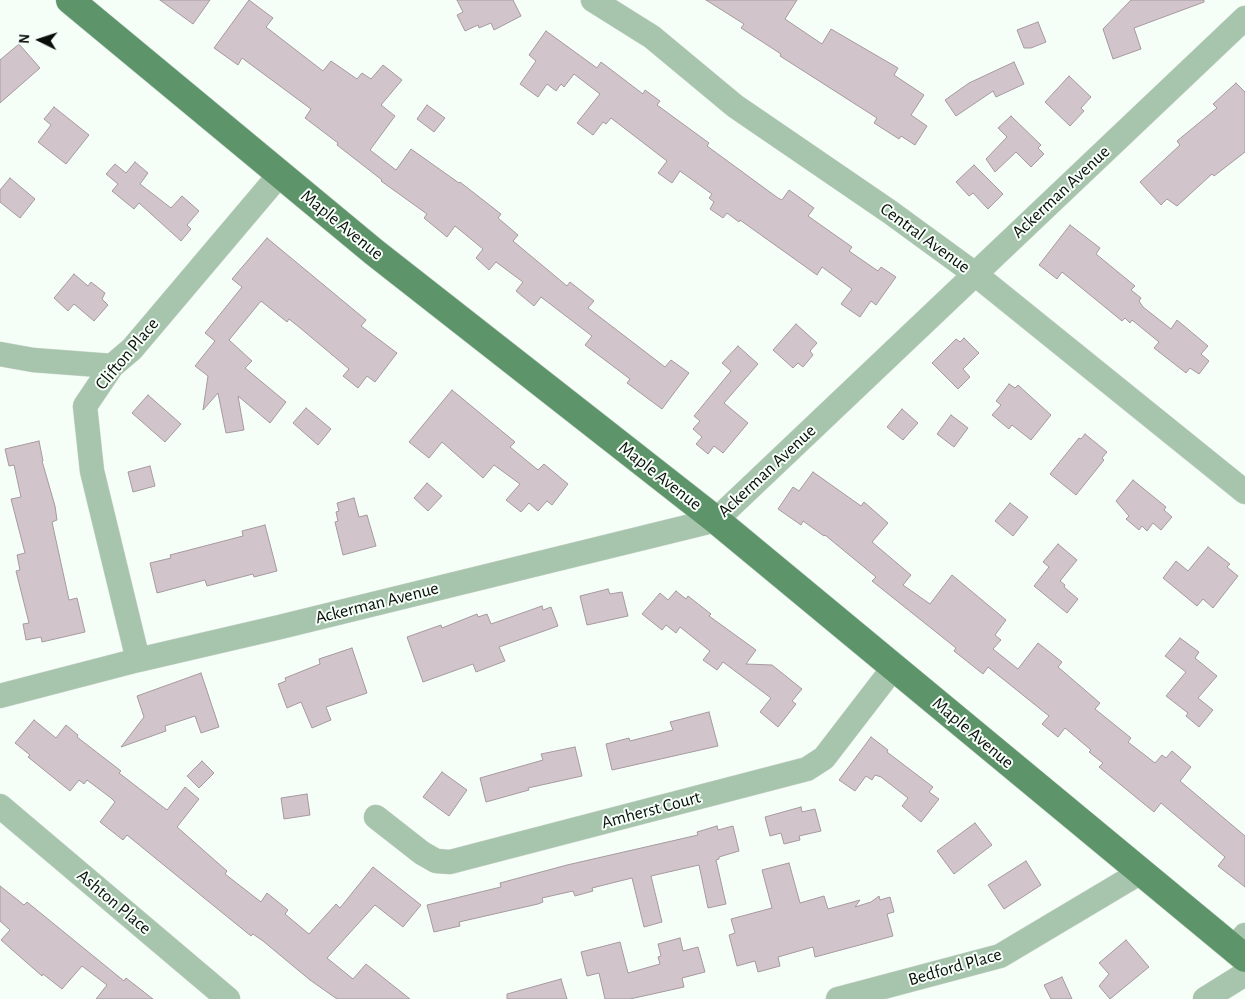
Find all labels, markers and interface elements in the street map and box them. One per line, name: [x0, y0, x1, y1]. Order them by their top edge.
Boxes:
north arrow: [15, 15, 65, 65]
text: N: [18, 34, 32, 44]
street label: Ackerman Avenue: [1007, 141, 1115, 243]
street label: Maple Avenue: [296, 185, 388, 265]
street label: Central Avenue: [876, 198, 974, 278]
street label: Clifton Place: [91, 314, 163, 394]
street label: Ackerman Avenue: [713, 420, 821, 522]
street label: Maple Avenue: [614, 437, 706, 515]
street label: Ackerman Avenue: [313, 577, 441, 629]
street label: Maple Avenue: [928, 693, 1018, 773]
street label: Amherst Court: [599, 786, 703, 834]
street label: Ashton Place: [73, 865, 155, 939]
street label: Bedford Place: [906, 943, 1004, 991]

